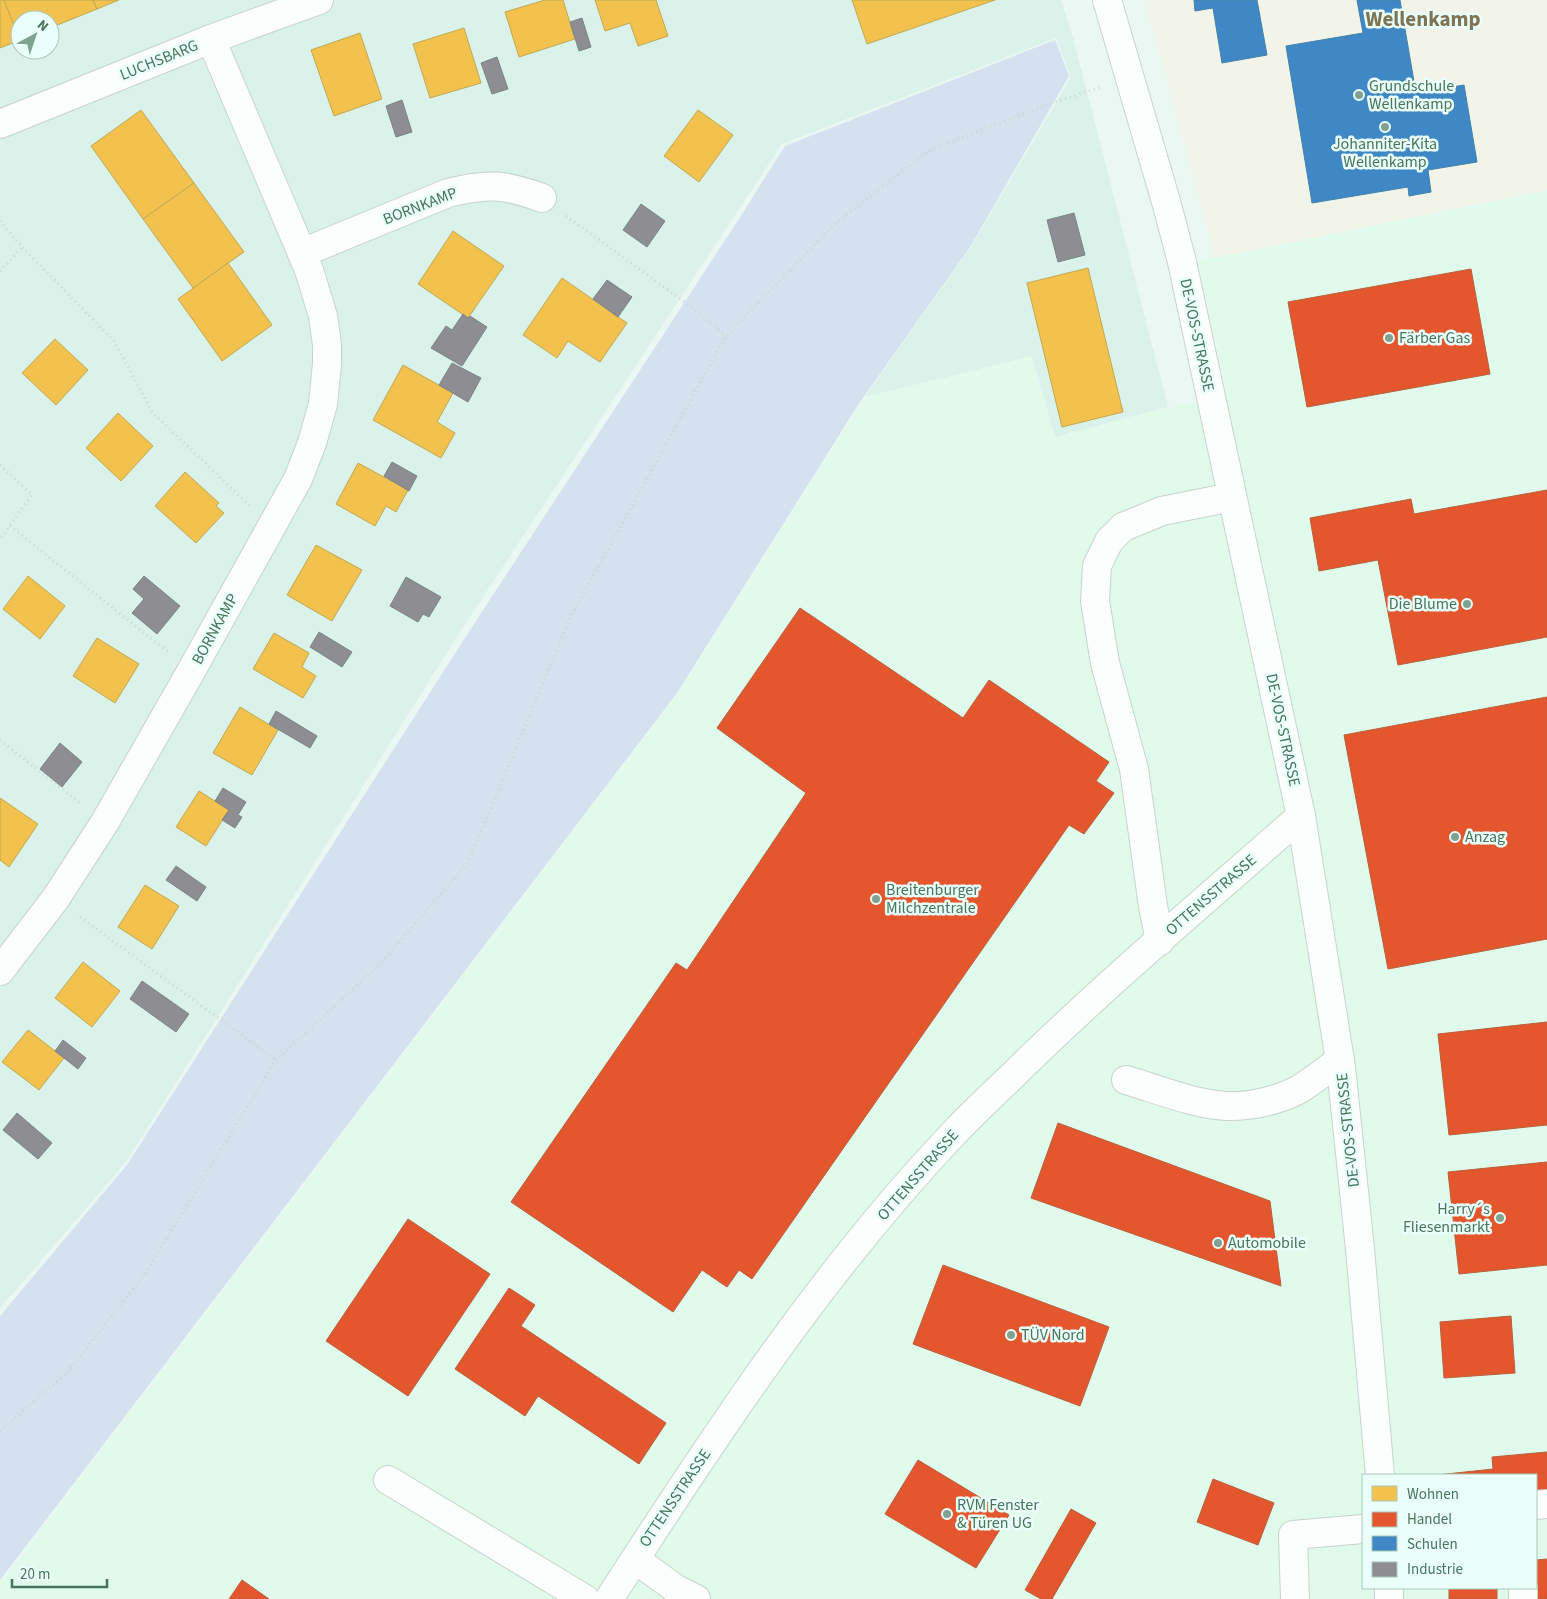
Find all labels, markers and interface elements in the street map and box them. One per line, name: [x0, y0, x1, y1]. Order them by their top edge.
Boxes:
district label: Wellenkamp: [1365, 4, 1481, 34]
north arrow: [10, 10, 60, 60]
text: N: [33, 15, 53, 36]
street label: LUCHSBARG: [116, 34, 202, 86]
place label: Grundschule Wellenkamp: [1369, 75, 1454, 115]
marker: Grundschule Wellenkamp: [1353, 89, 1365, 101]
marker: Johanniter-Kita Wellenkamp: [1379, 121, 1391, 133]
place label: Johanniter-Kita Wellenkamp: [1333, 133, 1437, 173]
street label: BORNKAMP: [380, 182, 460, 230]
street label: DE-VOS-STRASSE: [1174, 276, 1220, 394]
place label: Färber Gas: [1399, 327, 1470, 349]
marker: Färber Gas: [1383, 332, 1395, 344]
street label: BORNKAMP: [186, 590, 244, 668]
place label: Die Blume: [1389, 593, 1457, 615]
marker: Die Blume: [1461, 598, 1473, 610]
street label: DE-VOS-STRASSE: [1260, 671, 1306, 789]
place label: Anzag: [1465, 826, 1505, 848]
marker: Anzag: [1449, 831, 1461, 843]
street label: OTTENSSTRASSE: [1161, 849, 1261, 941]
place label: Breitenburger Milchzentrale: [886, 879, 979, 919]
marker: Breitenburger Milchzentrale: [870, 893, 882, 905]
street label: DE-VOS-STRASSE: [1331, 1072, 1365, 1188]
street label: OTTENSSTRASSE: [872, 1125, 964, 1225]
place label: Harry´s Fliesenmarkt: [1403, 1198, 1491, 1238]
marker: Harry´s Fliesenmarkt: [1494, 1212, 1506, 1224]
place label: Automobile: [1228, 1232, 1306, 1254]
marker: Automobile: [1212, 1237, 1224, 1249]
place label: TÜV Nord: [1021, 1324, 1085, 1346]
marker: TÜV Nord: [1005, 1329, 1017, 1341]
street label: OTTENSSTRASSE: [634, 1444, 716, 1552]
legend: [1362, 1474, 1537, 1589]
text: Wohnen: [1407, 1484, 1459, 1505]
place label: RVM Fenster & Türen UG: [957, 1494, 1039, 1534]
marker: RVM Fenster & Türen UG: [941, 1508, 953, 1520]
text: Handel: [1407, 1509, 1452, 1530]
text: Schulen: [1407, 1534, 1458, 1555]
scale bar: [12, 1556, 108, 1588]
text: Industrie: [1407, 1559, 1463, 1580]
text: 20 m: [20, 1564, 50, 1585]

